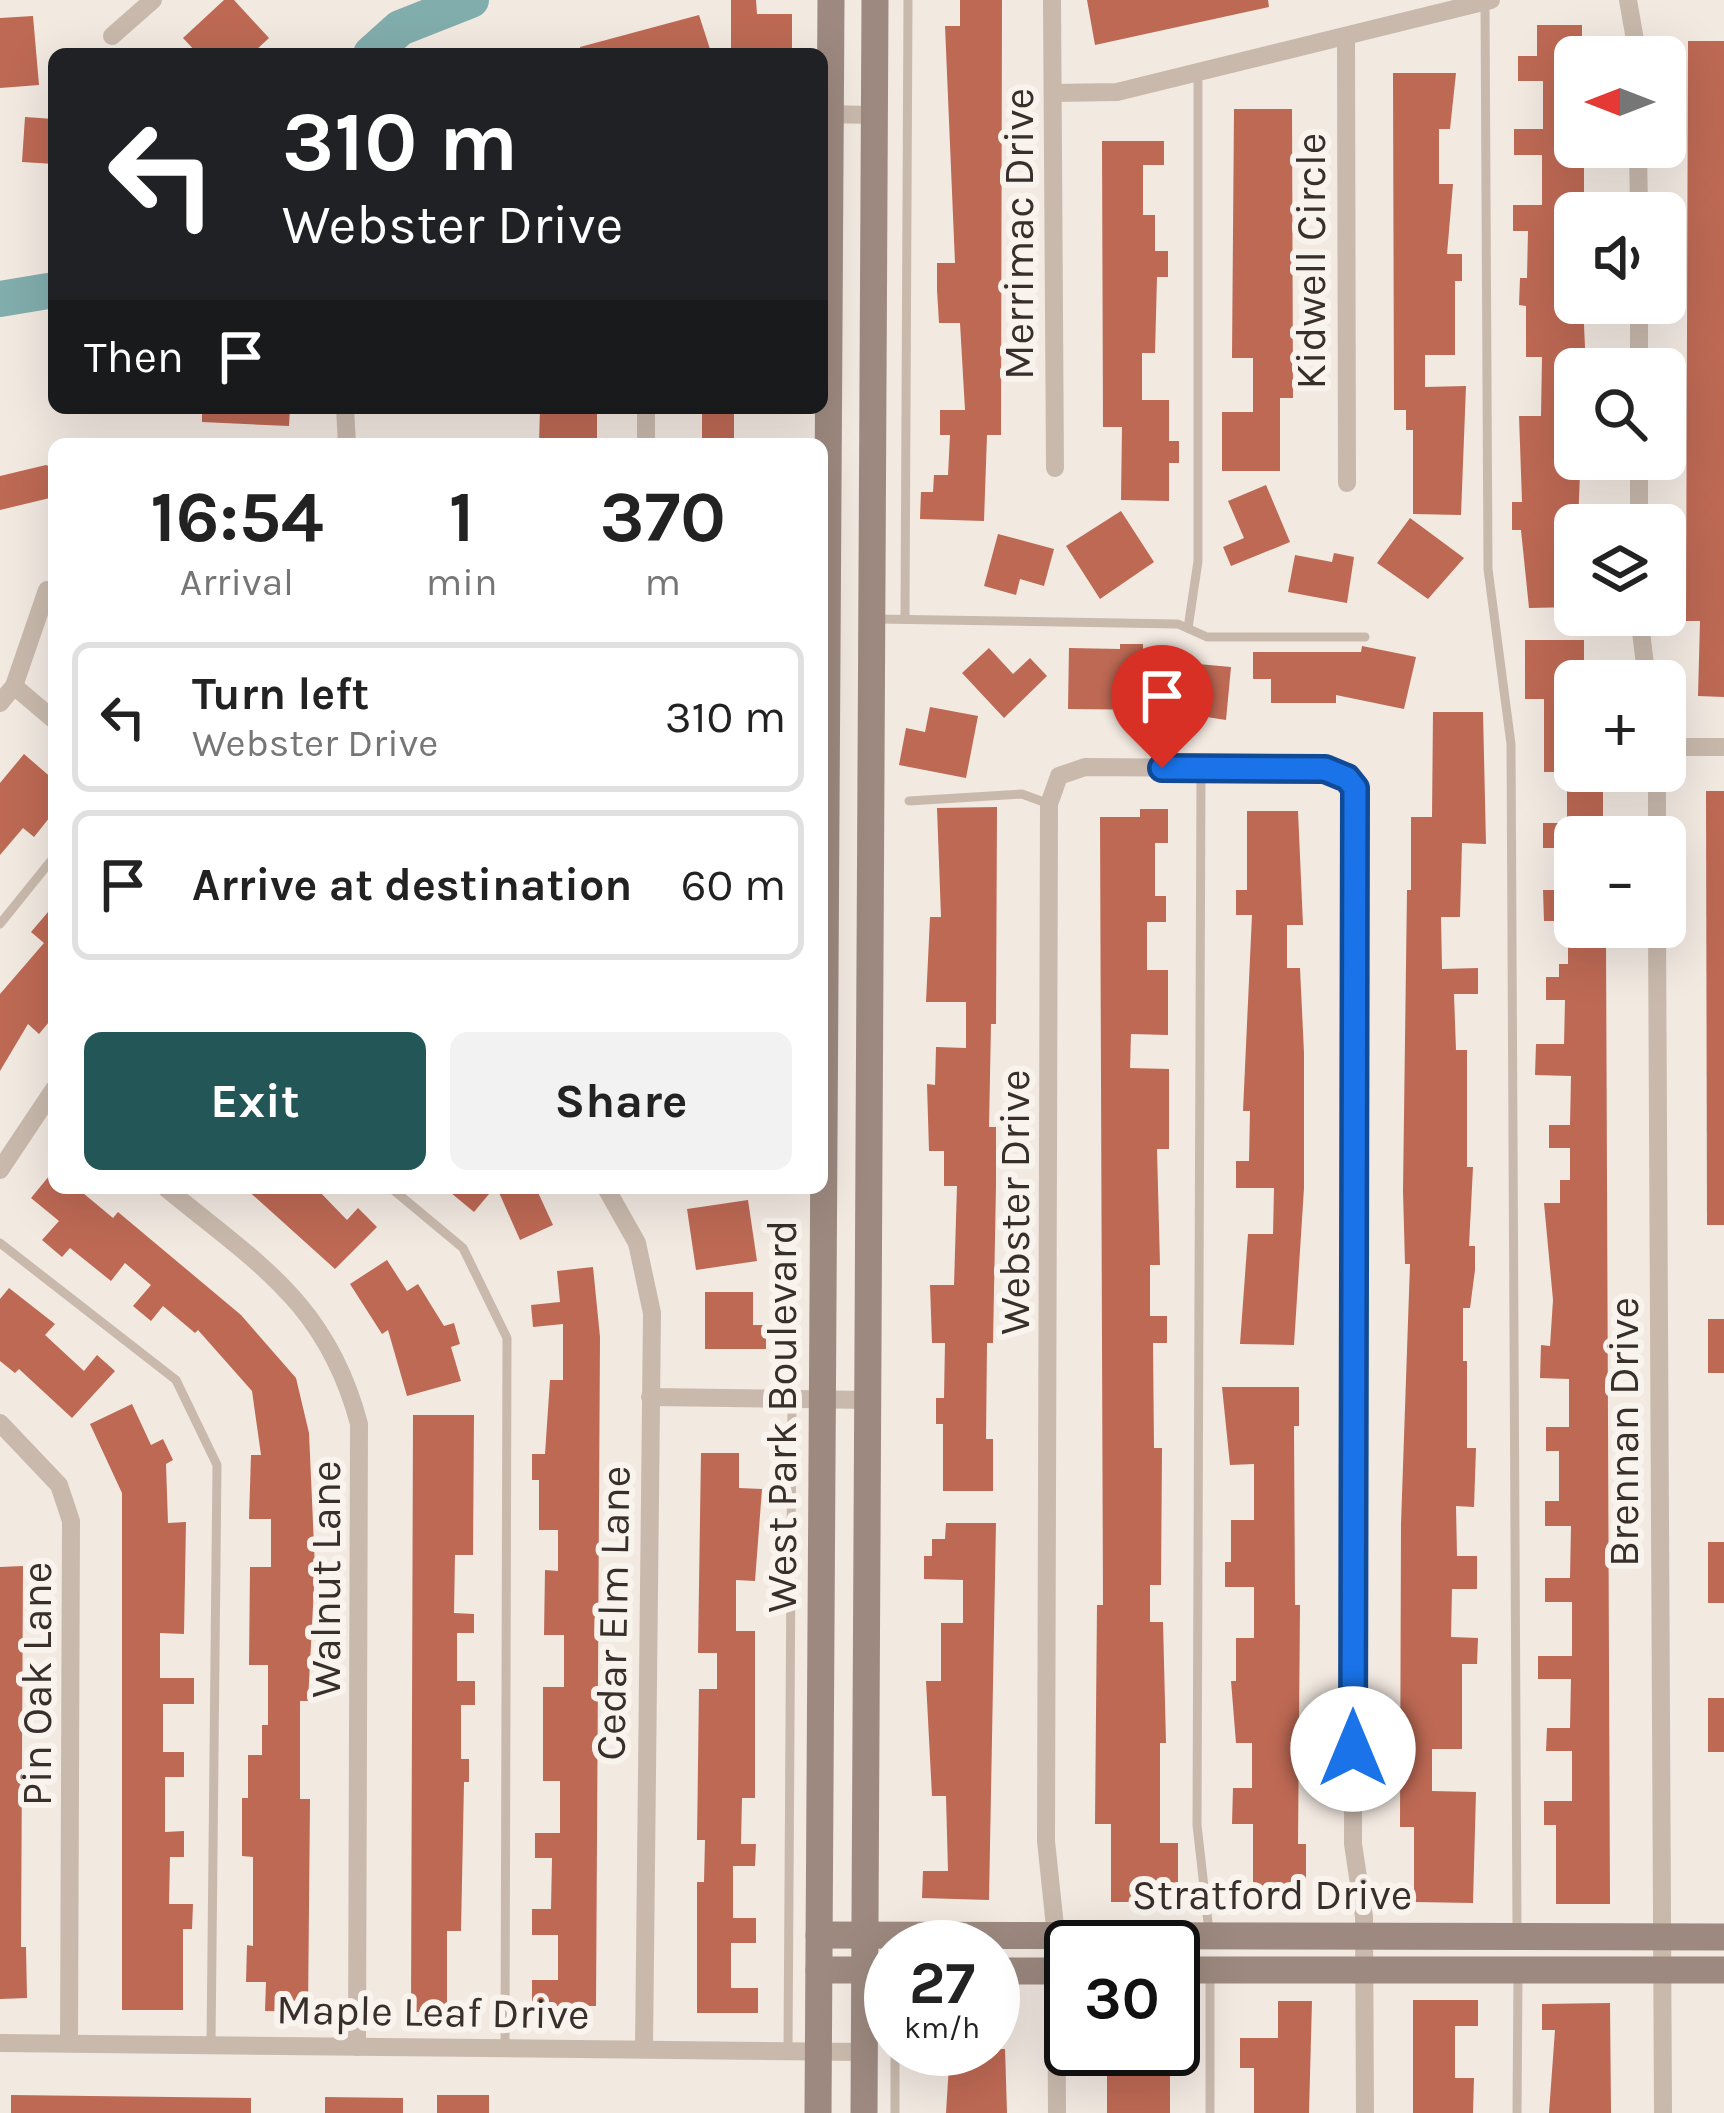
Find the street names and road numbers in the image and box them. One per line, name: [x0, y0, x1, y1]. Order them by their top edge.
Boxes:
street label: Merrimac Drive: [994, 88, 1044, 380]
street label: Kidwell Circle: [1286, 133, 1336, 389]
street label: Webster Drive: [990, 1069, 1040, 1335]
street label: West Park Boulevard: [757, 1220, 807, 1612]
street label: Brennan Drive: [1599, 1297, 1649, 1567]
street label: Walnut Lane: [301, 1460, 351, 1698]
street label: Cedar Elm Lane: [585, 1465, 641, 1761]
street label: Pin Oak Lane: [12, 1562, 62, 1806]
street label: Stratford Drive: [1132, 1870, 1412, 1920]
street label: Maple Leaf Drive: [276, 1984, 590, 2040]

